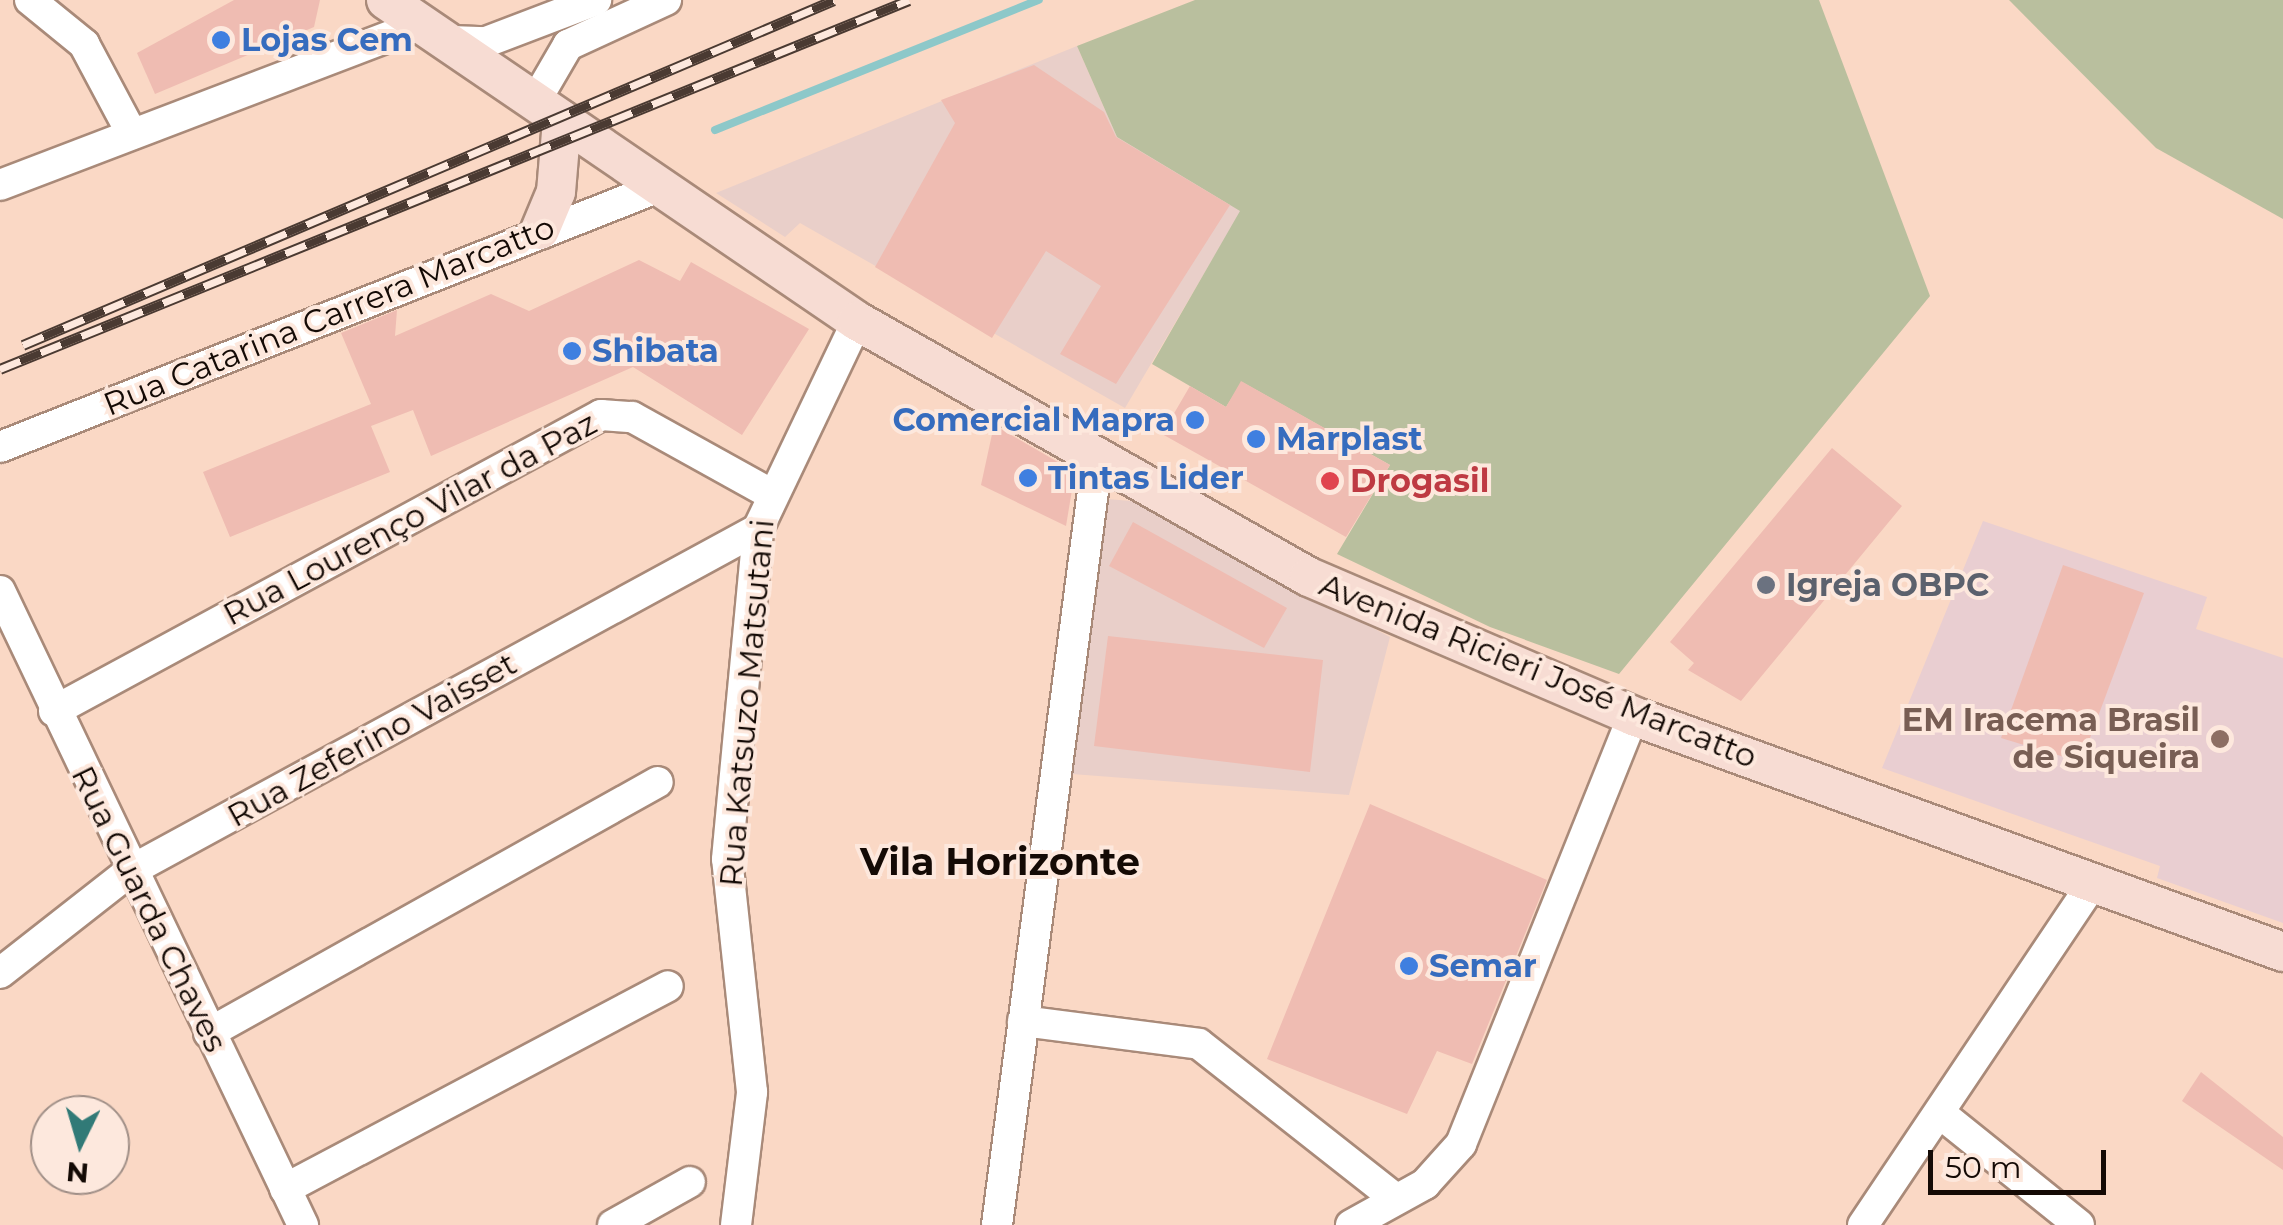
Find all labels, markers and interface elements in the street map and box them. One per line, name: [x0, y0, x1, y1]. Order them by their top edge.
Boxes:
place label: Lojas Cem: [241, 21, 413, 59]
marker: Lojas Cem: [210, 29, 232, 51]
street label: Rua Catarina Carrera Marcatto: [98, 208, 560, 424]
place label: Shibata: [592, 332, 719, 370]
marker: Shibata: [561, 340, 583, 362]
place label: Comercial Mapra: [893, 401, 1175, 439]
street label: Rua Lourenço Vilar da Paz: [217, 404, 603, 634]
marker: Comercial Mapra: [1184, 409, 1206, 431]
place label: Marplast: [1276, 420, 1422, 458]
marker: Marplast: [1245, 428, 1267, 450]
place label: Tintas Lider: [1048, 459, 1244, 497]
place label: Drogasil: [1350, 462, 1489, 500]
marker: Tintas Lider: [1017, 467, 1039, 489]
marker: Drogasil: [1319, 470, 1341, 492]
street label: Rua Katsuzo Matsutani: [712, 518, 782, 888]
street label: Avenida Ricieri José Marcatto: [1314, 566, 1762, 776]
place label: Igreja OBPC: [1786, 566, 1989, 604]
marker: Igreja OBPC: [1755, 574, 1777, 596]
street label: Rua Zeferino Vaisset: [221, 645, 523, 835]
place label: EM Iracema Brasil de Siqueira: [1902, 702, 2200, 777]
marker: EM Iracema Brasil de Siqueira: [2209, 728, 2231, 750]
street label: Rua Guarda Chaves: [63, 760, 235, 1058]
district label: Vila Horizonte: [860, 839, 1140, 885]
place label: Semar: [1429, 947, 1537, 985]
marker: Semar: [1398, 955, 1420, 977]
north arrow: [30, 1095, 130, 1195]
scale bar: [1933, 1130, 2110, 1192]
text: 50 m: [1945, 1149, 2022, 1186]
text: N: [65, 1155, 90, 1191]

